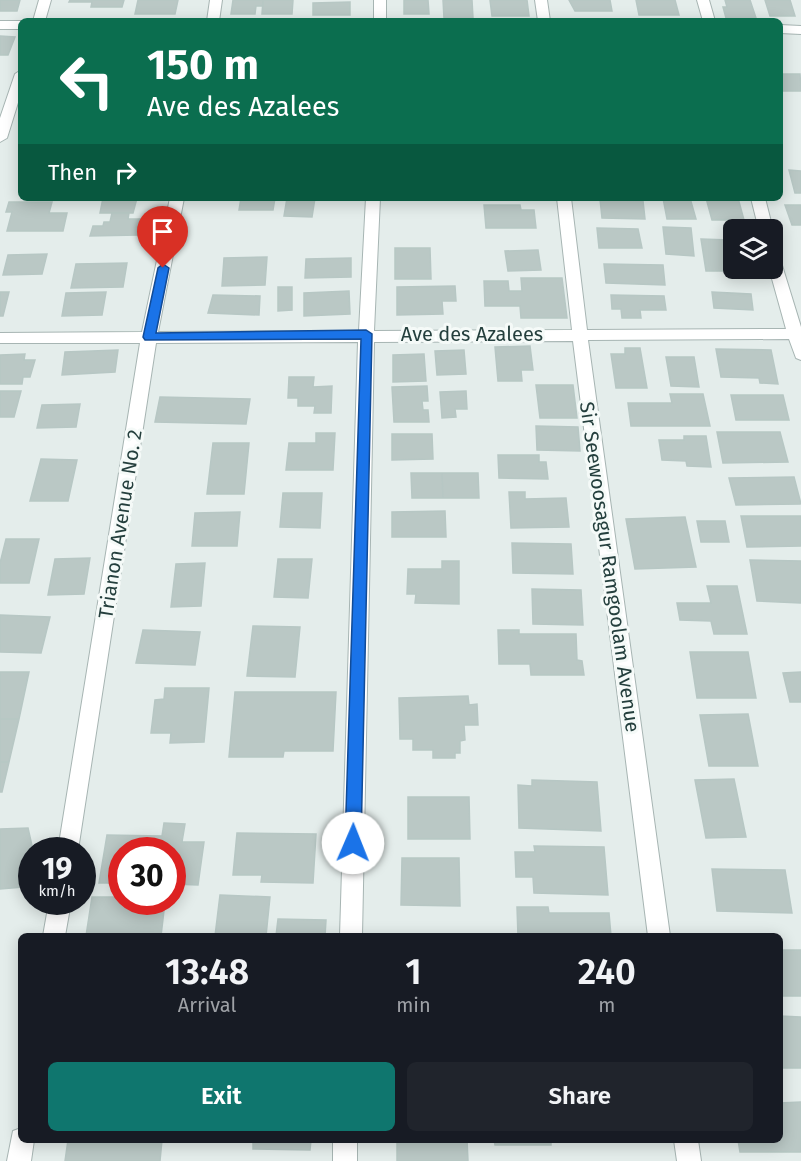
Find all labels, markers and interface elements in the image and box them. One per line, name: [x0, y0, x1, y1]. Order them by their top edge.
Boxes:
text: 150 m: [147, 40, 259, 90]
icon: left: [48, 42, 126, 120]
text: Ave des Azalees: [147, 91, 339, 123]
icon: right: [109, 156, 142, 189]
text: Then: [48, 159, 97, 186]
pin: [137, 206, 188, 268]
icon: arrive: [146, 215, 179, 248]
map controls: [723, 219, 783, 279]
button: layers: [723, 219, 783, 279]
street label: Ave des Azalees: [401, 322, 543, 346]
street label: Sir Seewoosagur Ramgoolam Avenue: [575, 400, 645, 734]
street label: Trianon Avenue No. 2: [93, 428, 147, 620]
position arrow: [321, 811, 385, 875]
speed limit sign: 30: [108, 837, 186, 915]
text: 19: [42, 851, 72, 887]
text: km/h: [38, 882, 76, 900]
text: 13:48: [165, 950, 249, 994]
text: 1: [405, 950, 422, 994]
text: 240: [578, 950, 636, 994]
text: Arrival: [178, 993, 236, 1017]
text: min: [396, 993, 431, 1017]
text: m: [598, 993, 615, 1017]
button: Exit: [48, 1062, 395, 1131]
button: Share: [407, 1062, 753, 1131]

